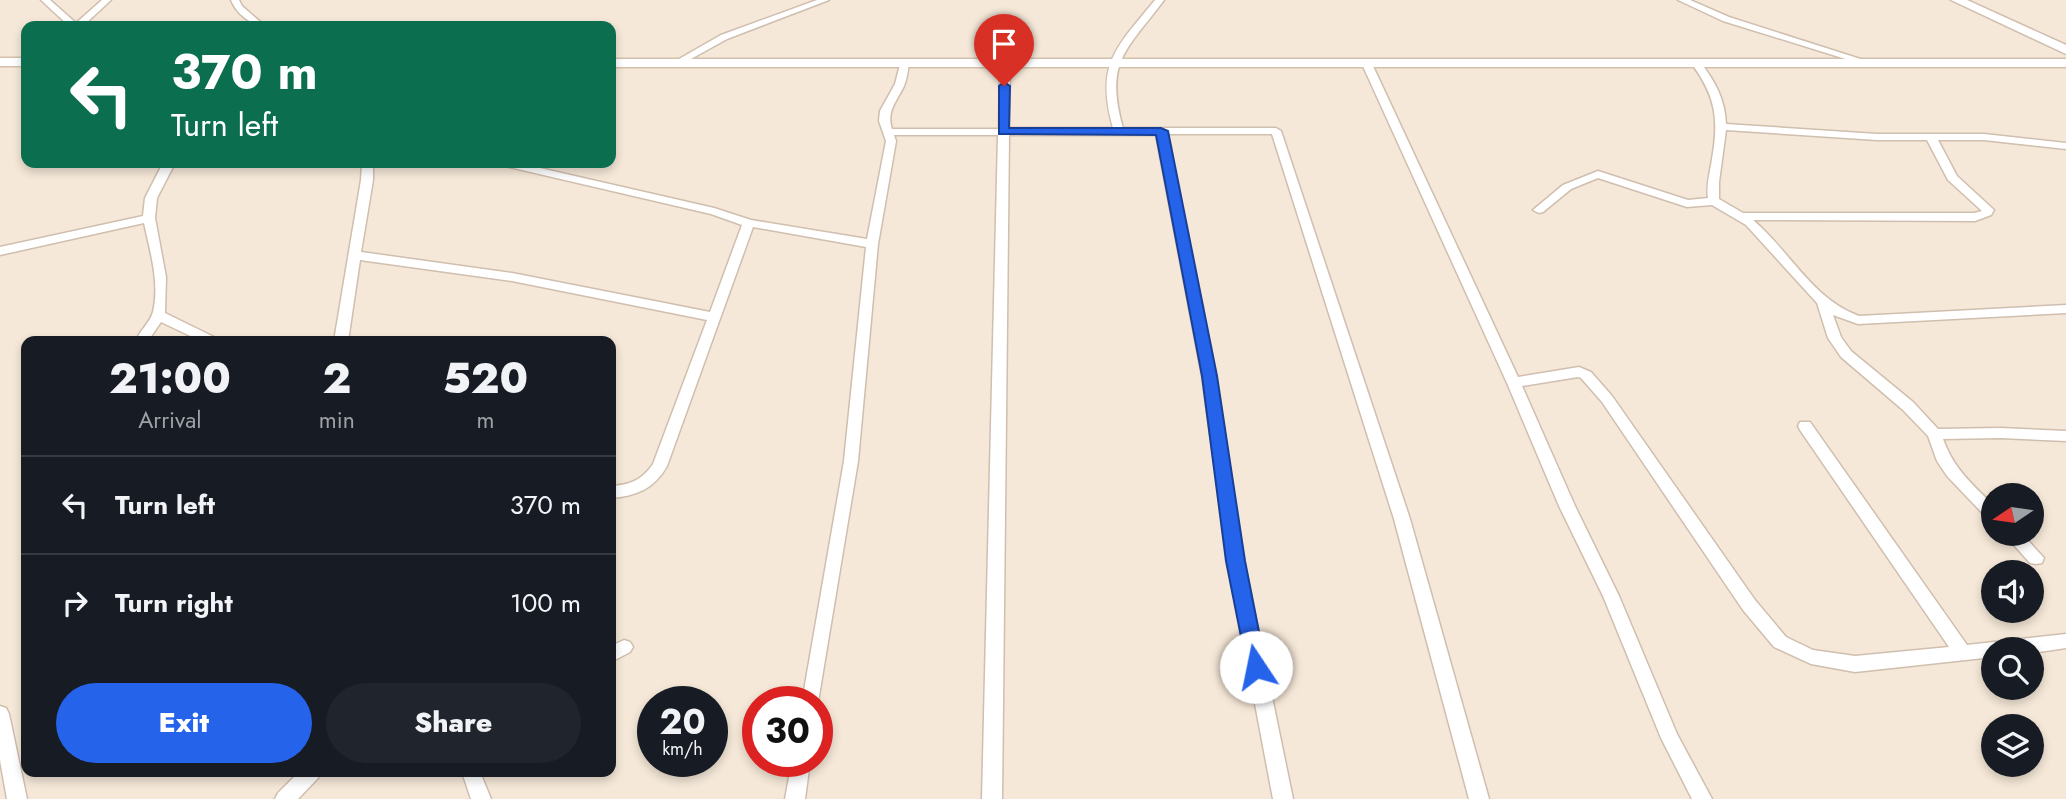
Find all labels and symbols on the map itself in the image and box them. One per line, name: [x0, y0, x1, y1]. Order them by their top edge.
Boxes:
pin: [974, 14, 1034, 86]
north arrow: [1981, 483, 2044, 546]
position arrow: [1219, 630, 1293, 704]
speed limit sign: 30: [742, 686, 833, 777]

